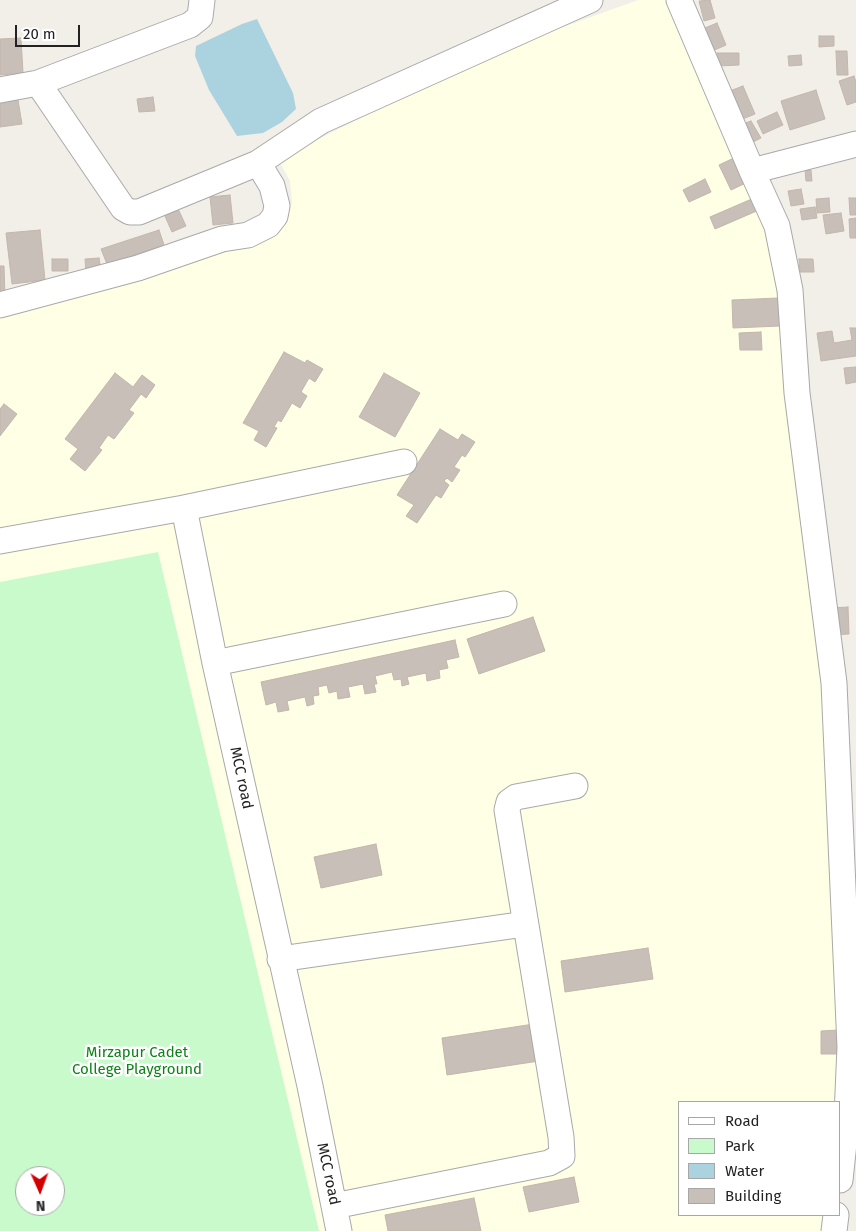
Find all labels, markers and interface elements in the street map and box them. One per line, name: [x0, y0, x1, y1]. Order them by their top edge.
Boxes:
scale bar: [18, 15, 82, 47]
text: 20 m: [23, 25, 56, 43]
street label: MCC road: [226, 745, 256, 811]
park label: Mirzapur Cadet College Playground: [72, 1044, 202, 1079]
legend: [678, 1101, 841, 1216]
text: Road: [725, 1112, 760, 1130]
text: Park: [725, 1137, 755, 1155]
street label: MCC road: [313, 1141, 343, 1207]
text: Water: [725, 1162, 764, 1180]
north arrow: [15, 1166, 65, 1216]
text: Building: [725, 1187, 781, 1205]
text: N: [36, 1197, 45, 1214]

